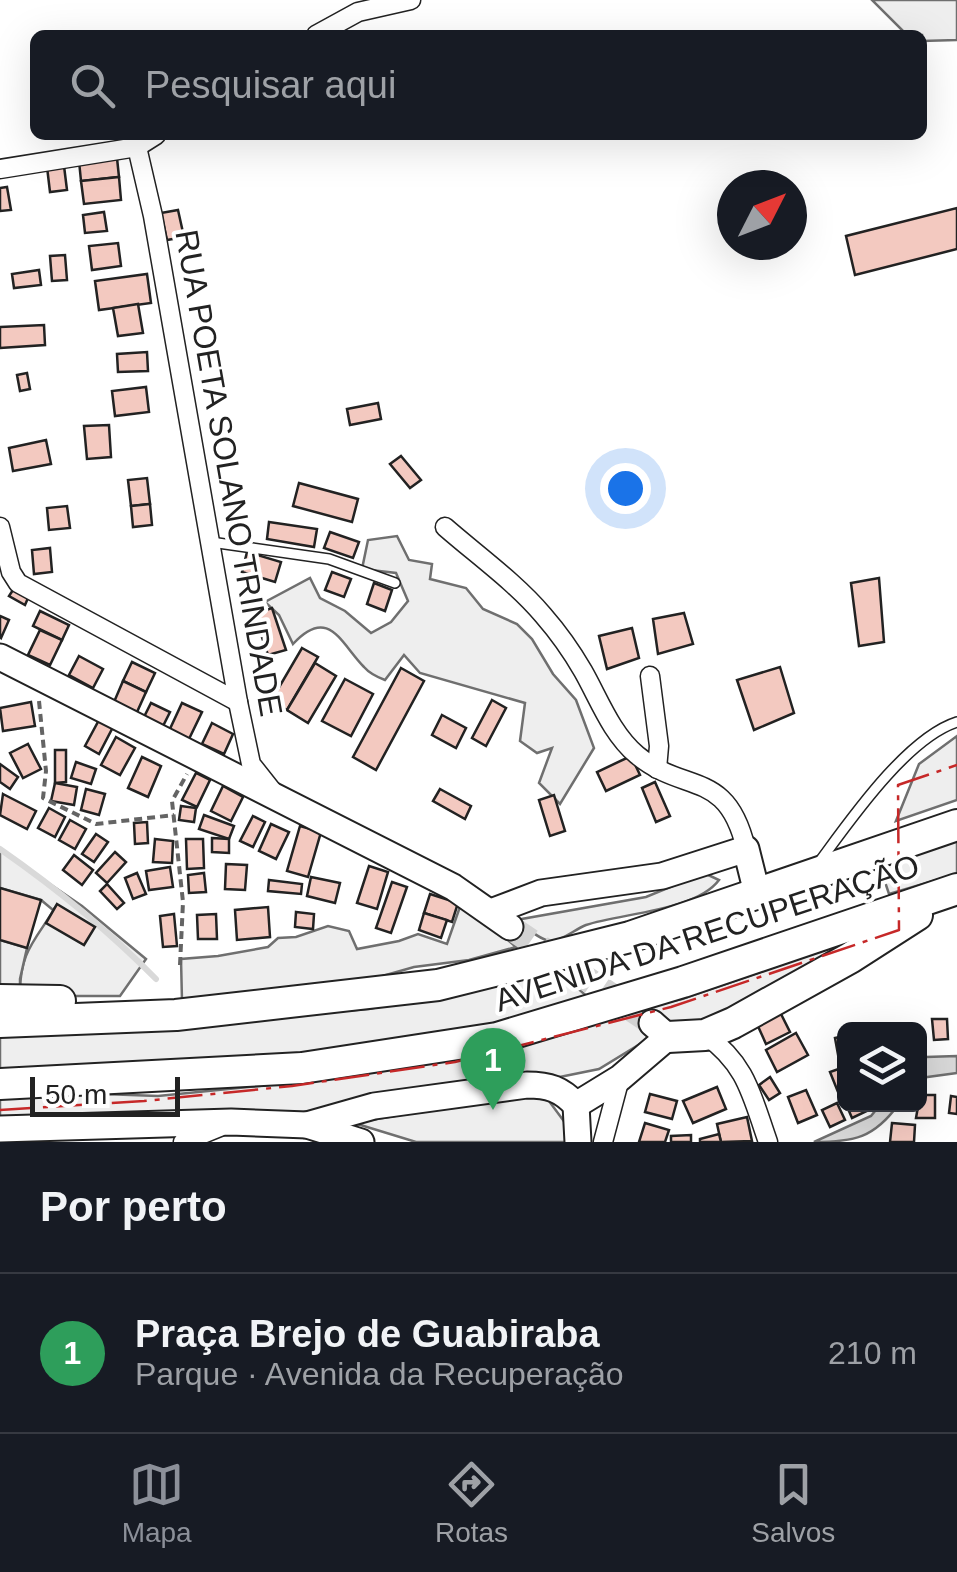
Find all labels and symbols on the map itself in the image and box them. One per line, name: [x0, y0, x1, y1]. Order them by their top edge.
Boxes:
north arrow: [717, 170, 807, 260]
street label: RUA POETA SOLANO TRINDADE: [168, 227, 290, 719]
your location: [600, 463, 651, 514]
street label: AVENIDA DA RECUPERAÇÃO: [490, 847, 924, 1019]
pin: 1: [460, 1028, 526, 1110]
scale bar: [30, 1072, 180, 1116]

